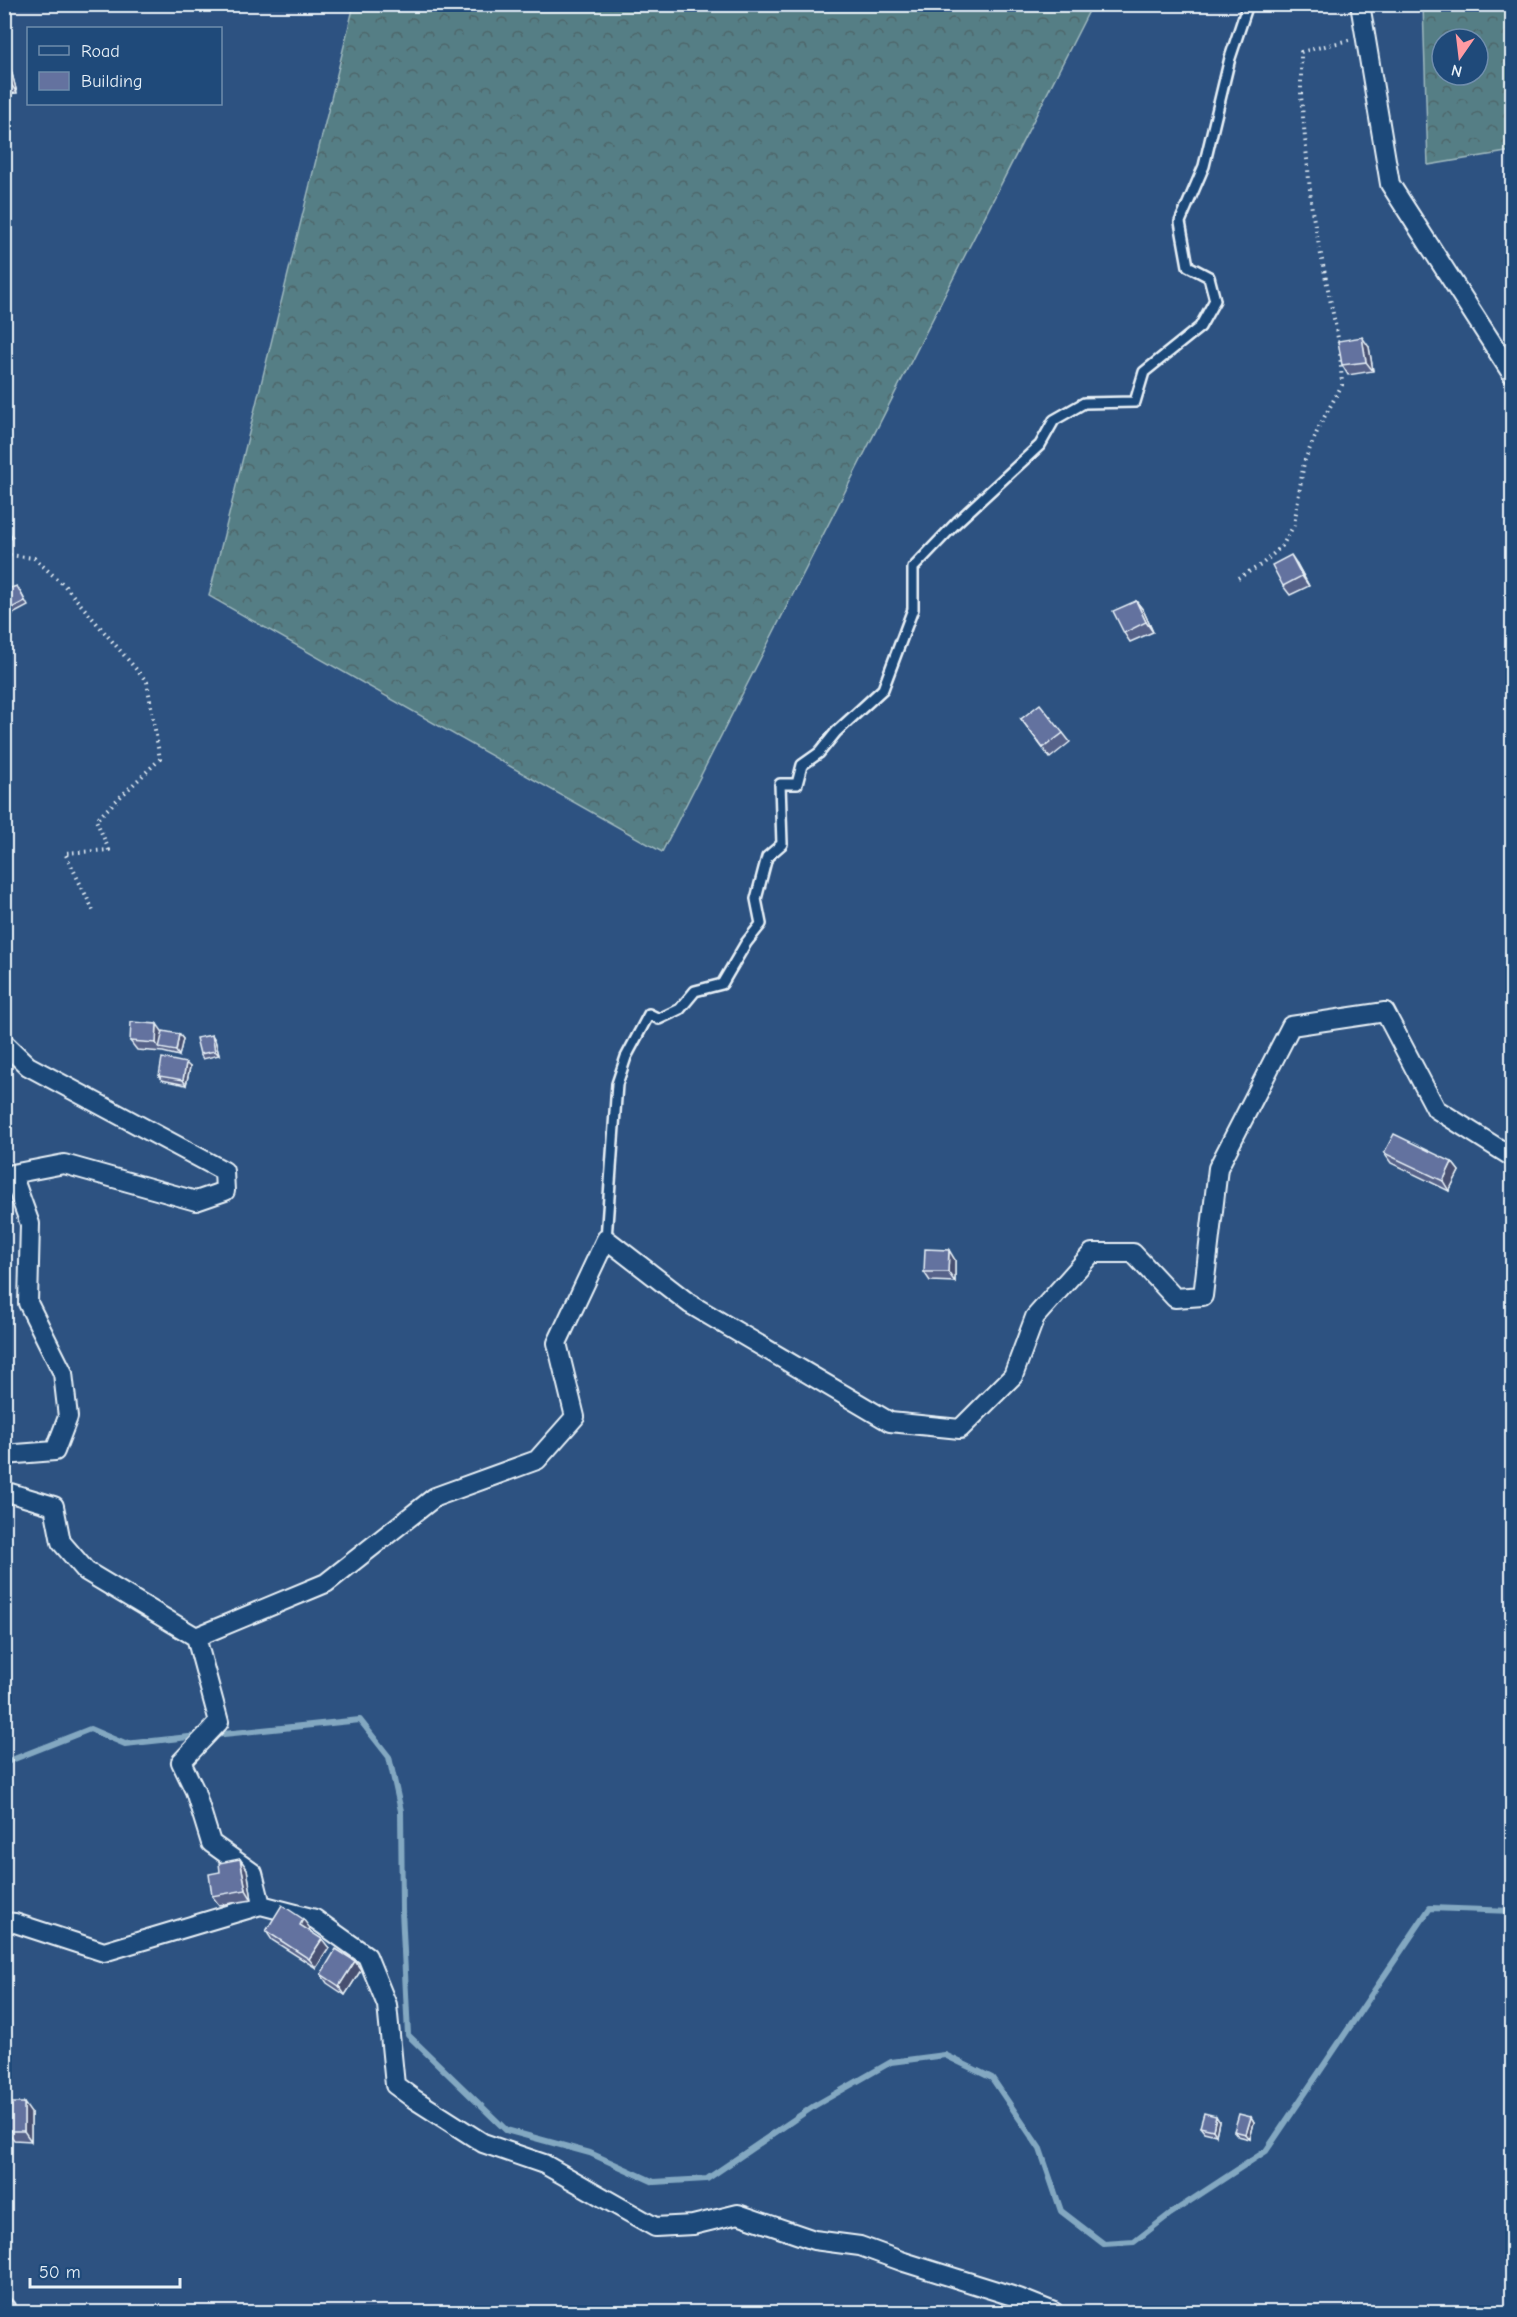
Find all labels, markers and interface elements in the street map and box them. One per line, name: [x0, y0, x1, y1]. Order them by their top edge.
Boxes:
legend: [27, 27, 222, 105]
north arrow: [1430, 27, 1490, 87]
text: Road: [81, 41, 120, 62]
text: N: [1449, 61, 1464, 81]
text: Building: [81, 71, 143, 92]
scale bar: [30, 2251, 180, 2289]
text: 50 m: [39, 2262, 81, 2283]

